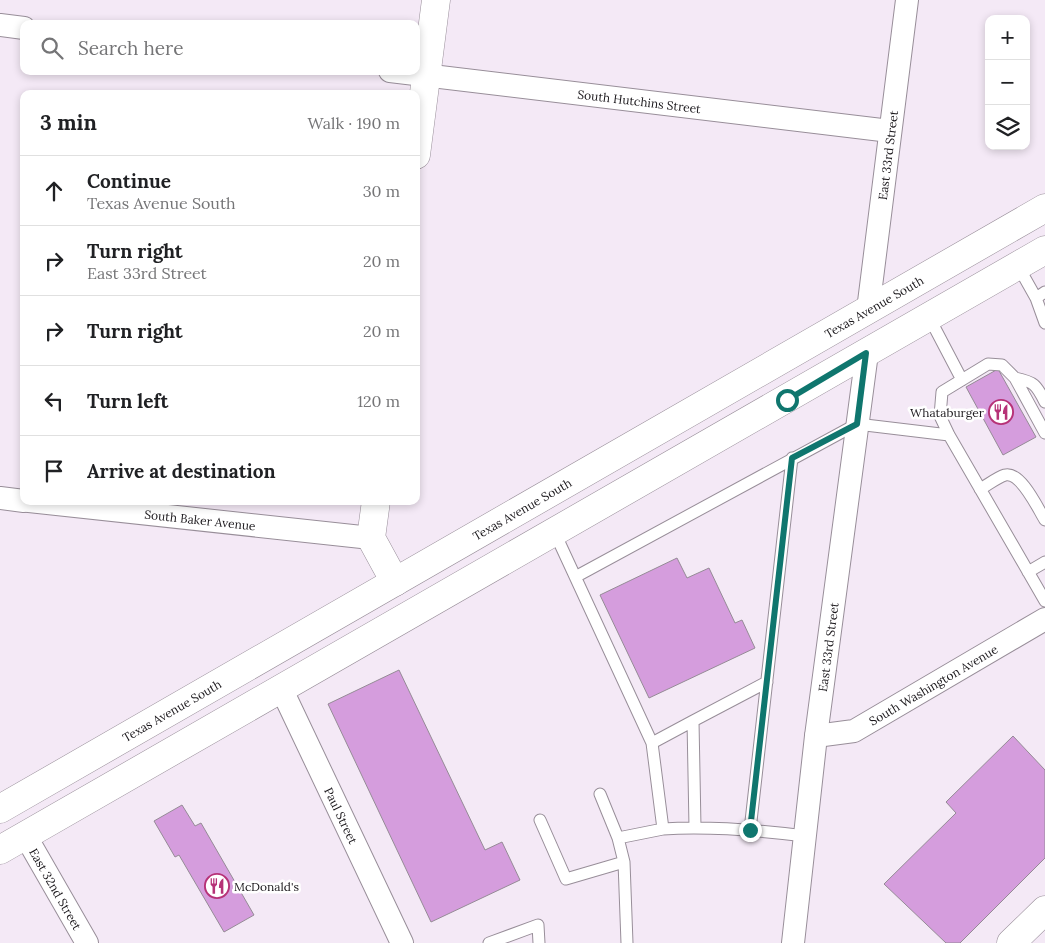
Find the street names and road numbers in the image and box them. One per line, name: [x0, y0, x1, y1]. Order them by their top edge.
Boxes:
street label: South Hutchins Street: [577, 86, 702, 116]
street label: East 33rd Street: [874, 109, 901, 201]
street label: Texas Avenue South: [822, 272, 926, 341]
street label: Texas Avenue South: [470, 475, 574, 543]
street label: South Baker Avenue: [144, 506, 257, 533]
street label: East 33rd Street: [814, 601, 841, 693]
street label: South Washington Avenue: [866, 641, 1001, 728]
street label: Texas Avenue South: [119, 676, 224, 745]
street label: Paul Street: [322, 785, 361, 846]
street label: East 32nd Street: [26, 845, 85, 933]

